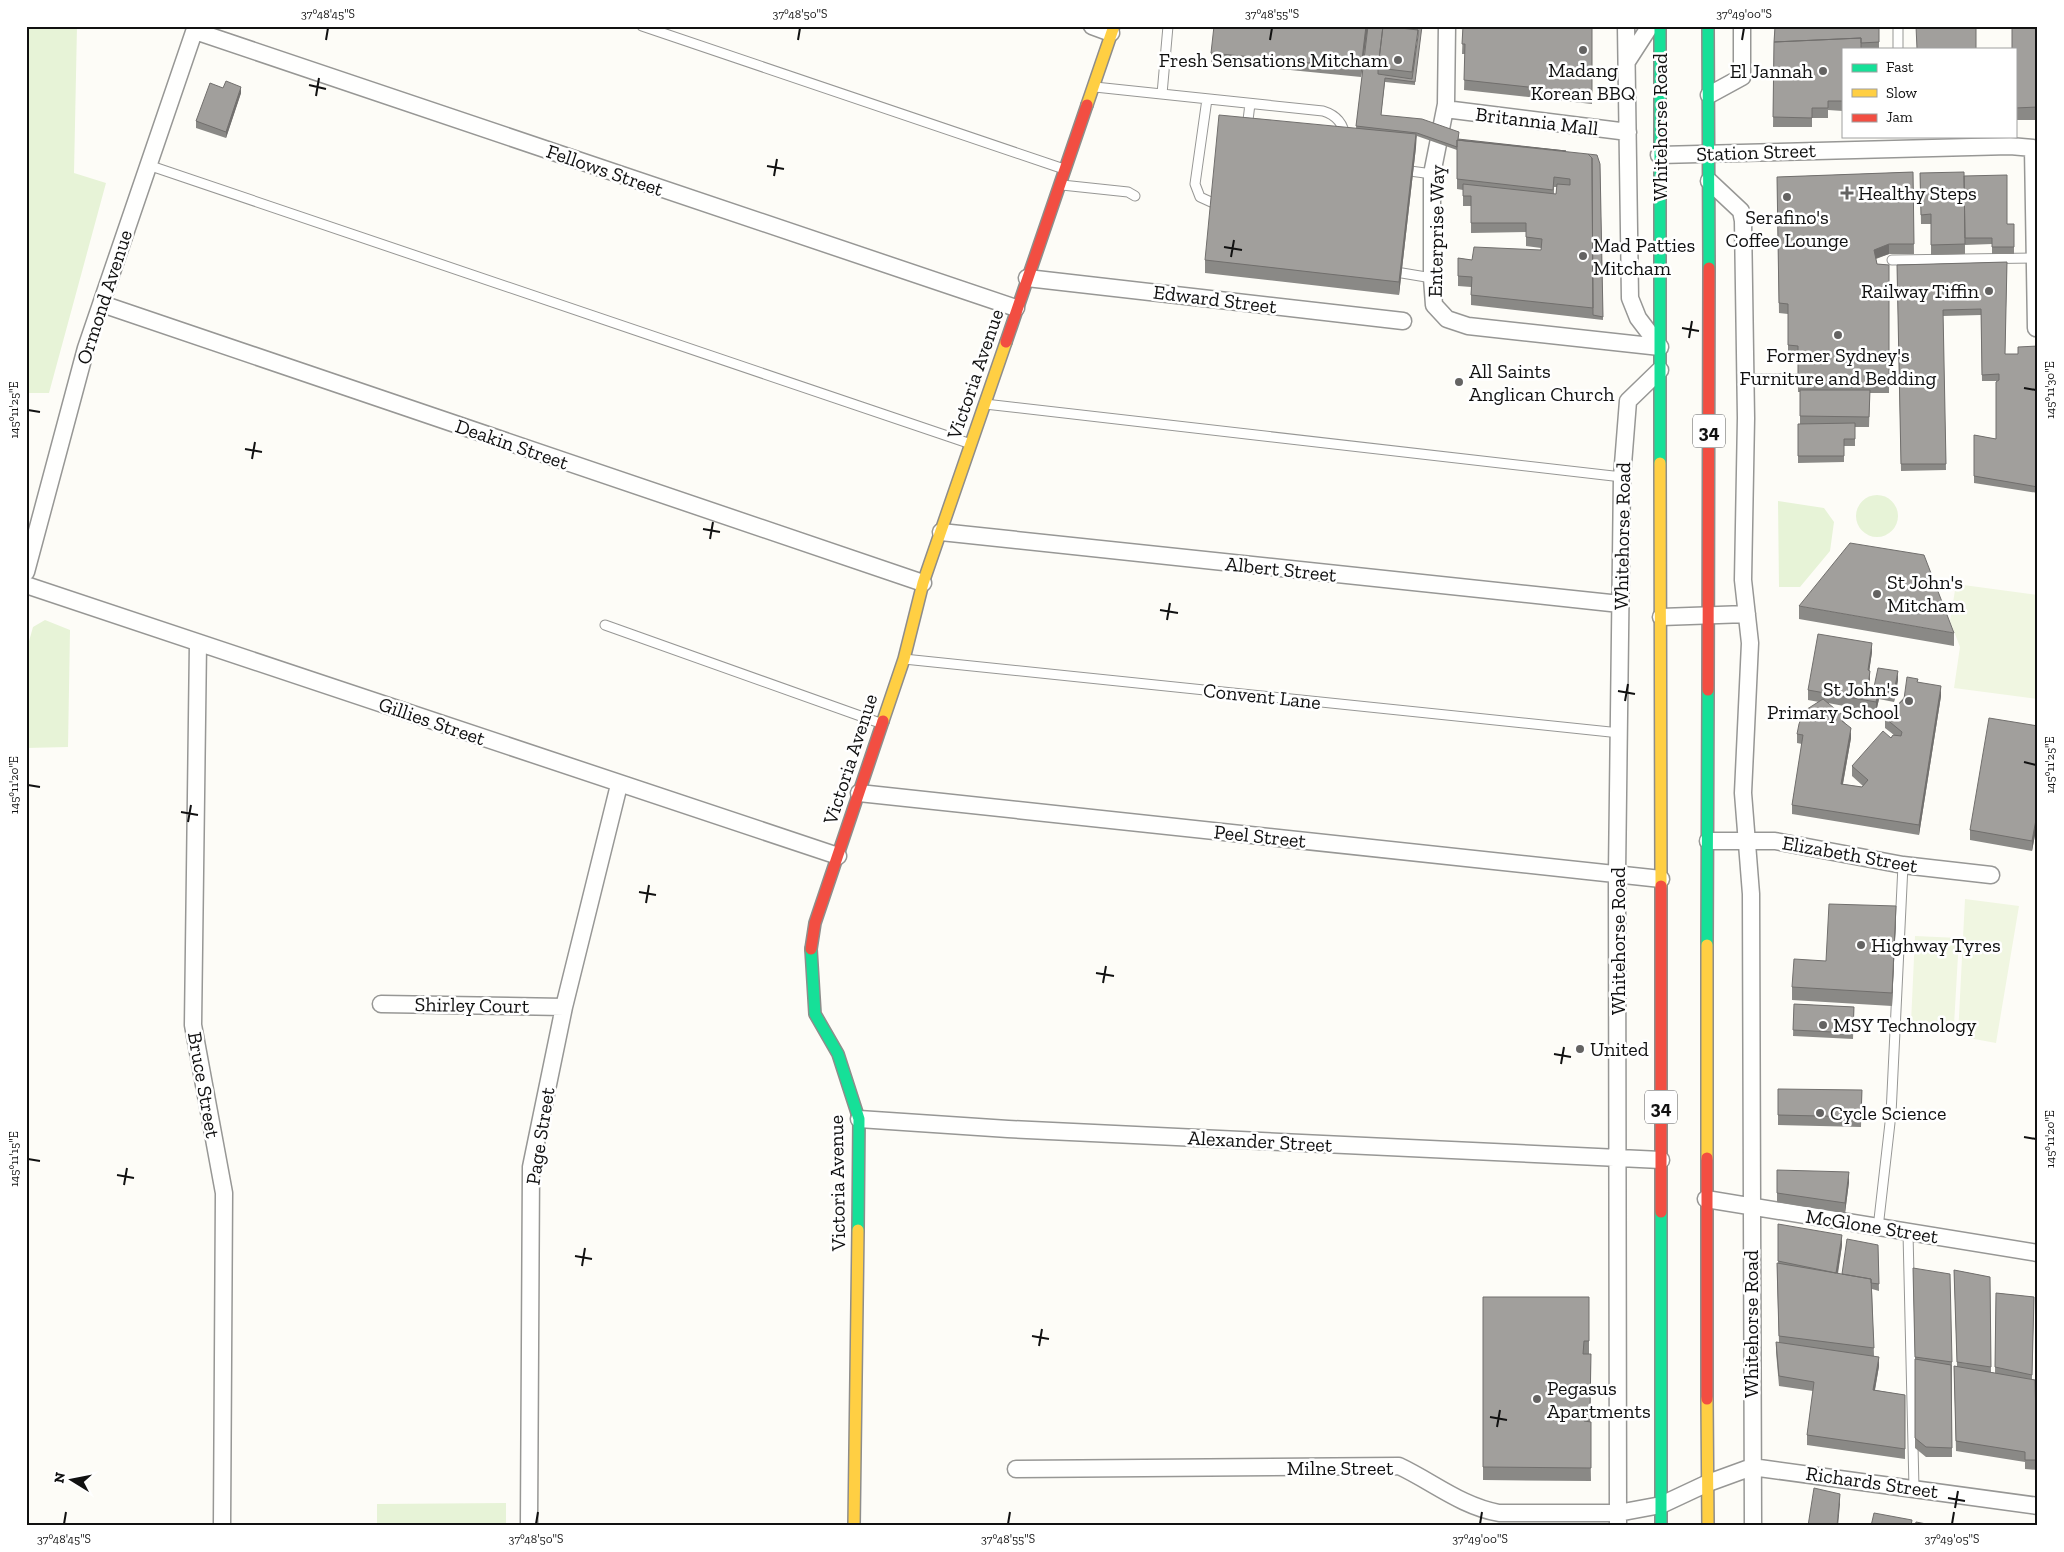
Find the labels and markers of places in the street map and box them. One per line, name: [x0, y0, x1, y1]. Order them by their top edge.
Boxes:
marker: Madang Korean BBQ: [1577, 44, 1589, 56]
place label: Fresh Sensations Mitcham: [1159, 48, 1389, 72]
marker: Fresh Sensations Mitcham: [1392, 54, 1404, 66]
place label: Madang Korean BBQ: [1530, 58, 1636, 105]
place label: El Jannah: [1730, 59, 1814, 83]
marker: El Jannah: [1817, 65, 1829, 77]
place label: Healthy Steps: [1858, 181, 1977, 205]
marker: Healthy Steps: [1840, 186, 1854, 200]
marker: Serafino's Coffee Lounge: [1781, 191, 1793, 203]
place label: Serafino's Coffee Lounge: [1726, 205, 1848, 252]
place label: Mad Patties Mitcham: [1593, 233, 1695, 280]
marker: Mad Patties Mitcham: [1577, 250, 1589, 262]
place label: Railway Tiffin: [1861, 279, 1980, 303]
marker: Railway Tiffin: [1983, 285, 1995, 297]
marker: Former Sydney's Furniture and Bedding: [1832, 329, 1844, 341]
place label: Former Sydney's Furniture and Bedding: [1740, 343, 1936, 390]
place label: All Saints Anglican Church: [1469, 359, 1615, 406]
marker: All Saints Anglican Church: [1453, 376, 1465, 388]
place label: St John's Mitcham: [1887, 570, 1966, 617]
marker: St John's Mitcham: [1871, 588, 1883, 600]
place label: St John's Primary School: [1767, 677, 1899, 724]
marker: St John's Primary School: [1903, 695, 1915, 707]
place label: Highway Tyres: [1871, 933, 2001, 957]
marker: Highway Tyres: [1855, 939, 1867, 951]
place label: MSY Technology: [1833, 1013, 1977, 1037]
marker: MSY Technology: [1817, 1019, 1829, 1031]
place label: United: [1590, 1037, 1649, 1061]
marker: United: [1574, 1043, 1586, 1055]
place label: Cycle Science: [1830, 1101, 1946, 1125]
marker: Cycle Science: [1814, 1107, 1826, 1119]
place label: Pegasus Apartments: [1547, 1376, 1651, 1423]
marker: Pegasus Apartments: [1531, 1393, 1543, 1405]

